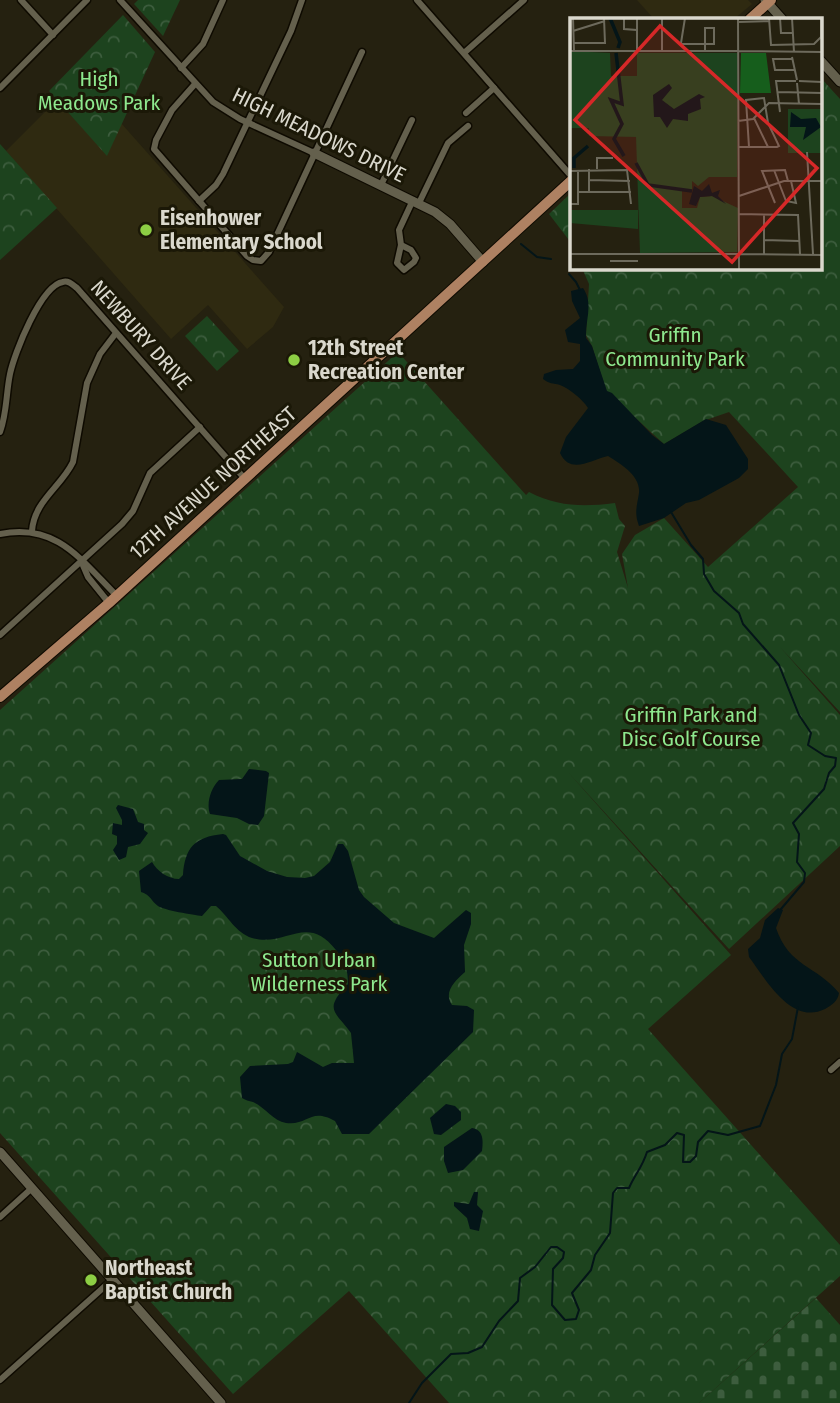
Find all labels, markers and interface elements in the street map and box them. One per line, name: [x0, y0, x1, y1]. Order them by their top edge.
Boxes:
inset map: [570, 18, 822, 270]
park label: High Meadows Park: [38, 66, 161, 116]
street label: HIGH MEADOWS DRIVE: [228, 82, 410, 188]
place label: Eisenhower Elementary School: [160, 205, 323, 255]
marker: Eisenhower Elementary School: [138, 222, 154, 238]
street label: NEWBURY DRIVE: [85, 275, 197, 395]
park label: Griffin Community Park: [605, 322, 745, 372]
place label: 12th Street Recreation Center: [308, 335, 465, 385]
marker: 12th Street Recreation Center: [286, 352, 302, 368]
street label: 12TH AVENUE NORTHEAST: [124, 401, 302, 565]
park label: Griffin Park and Disc Golf Course: [621, 702, 761, 752]
park label: Sutton Urban Wilderness Park: [251, 947, 388, 997]
place label: Northeast Baptist Church: [105, 1255, 232, 1305]
marker: Northeast Baptist Church: [83, 1272, 99, 1288]

